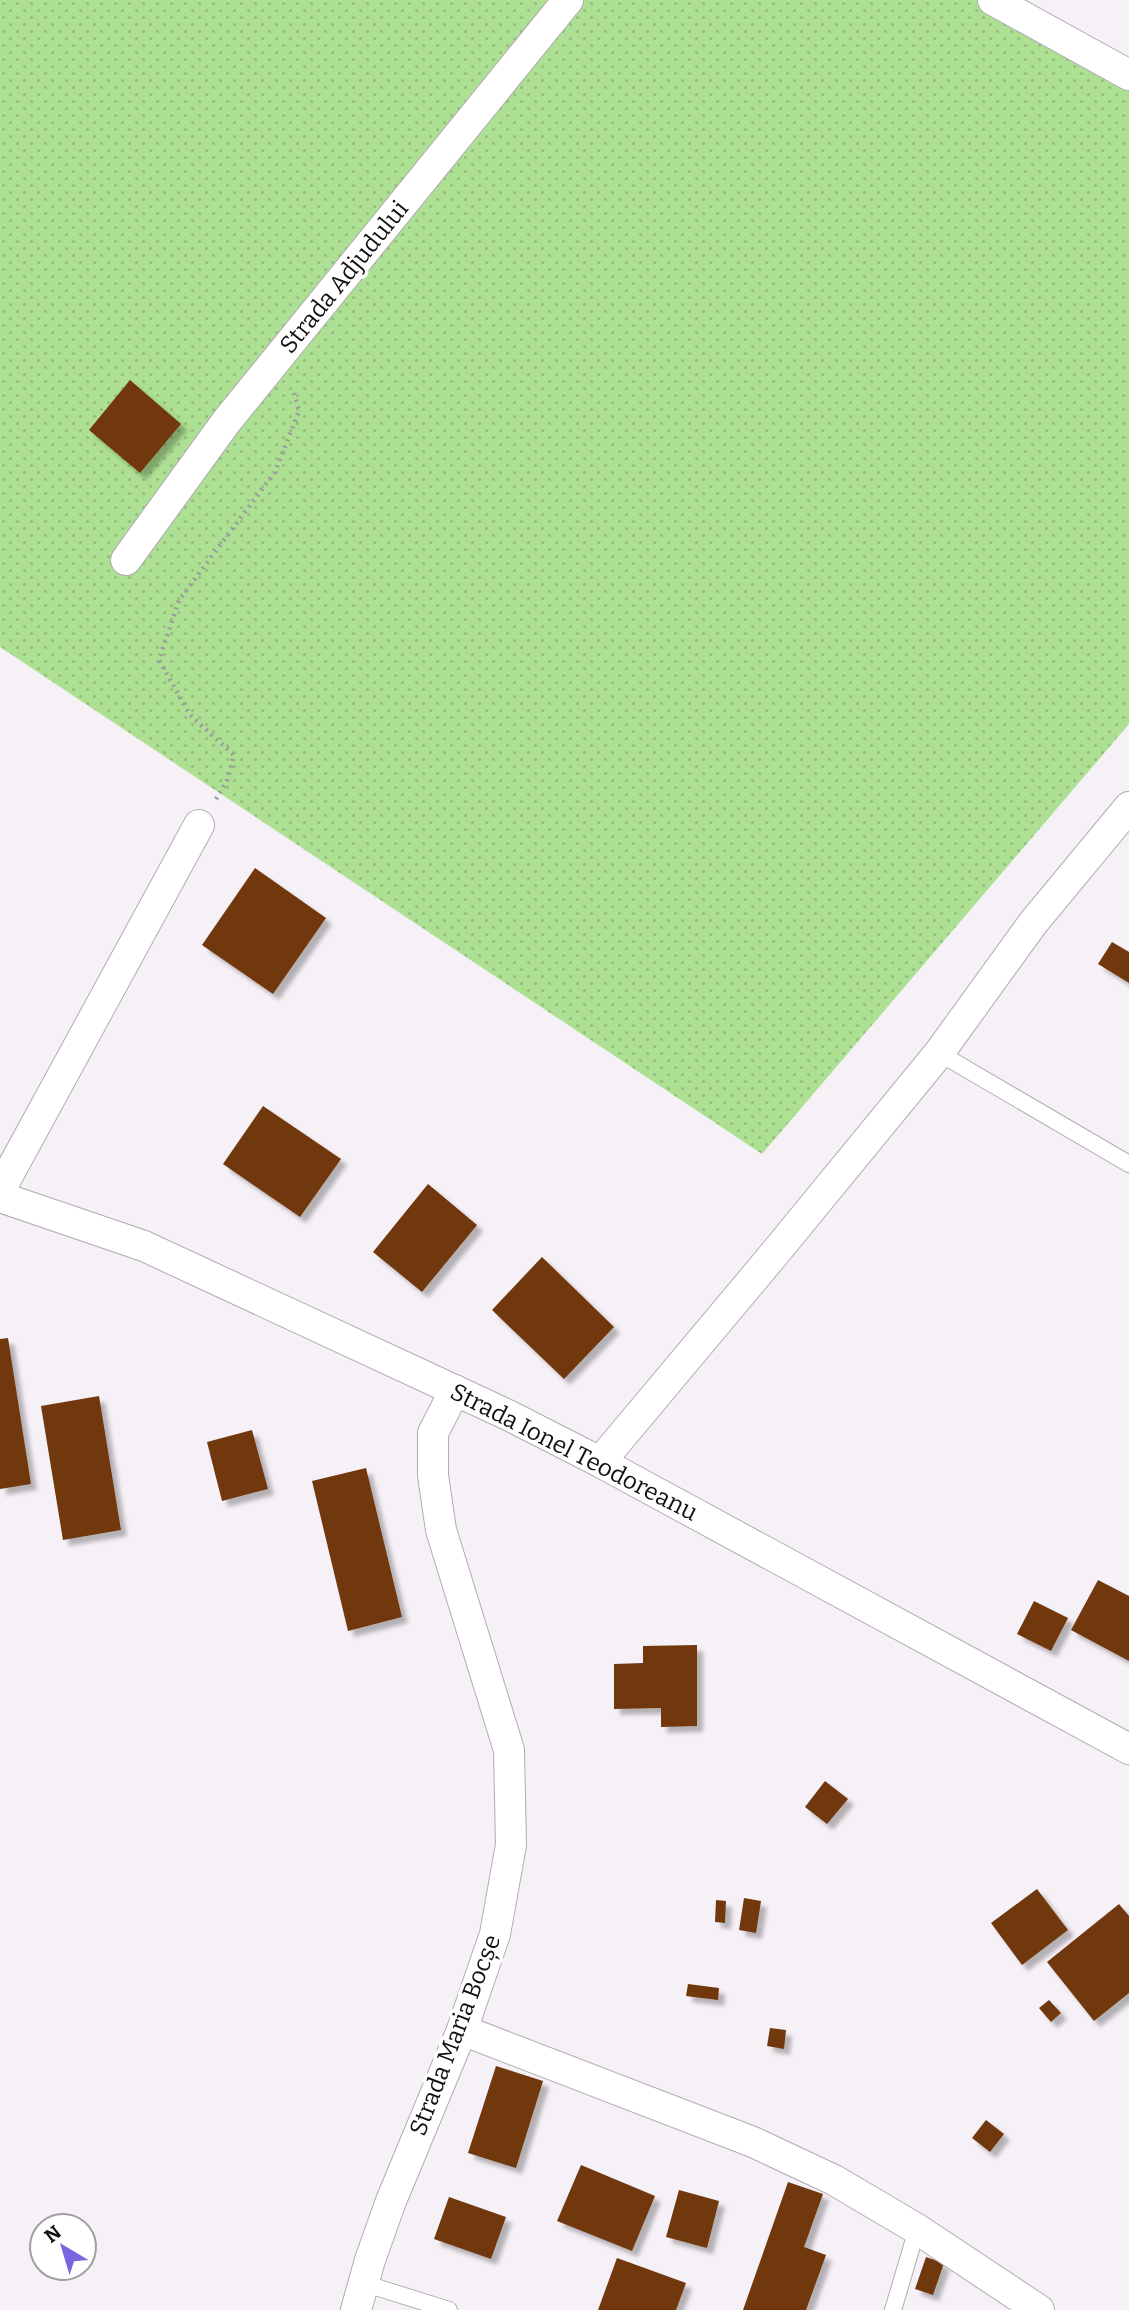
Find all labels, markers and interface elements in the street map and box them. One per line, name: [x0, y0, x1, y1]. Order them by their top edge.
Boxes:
street label: Strada Adjudului: [274, 195, 414, 359]
street label: Strada Ionel Teodoreanu: [446, 1377, 702, 1527]
street label: Strada Maria Bocșe: [404, 1931, 507, 2140]
north arrow: [28, 2212, 98, 2282]
text: N: [40, 2220, 66, 2248]

